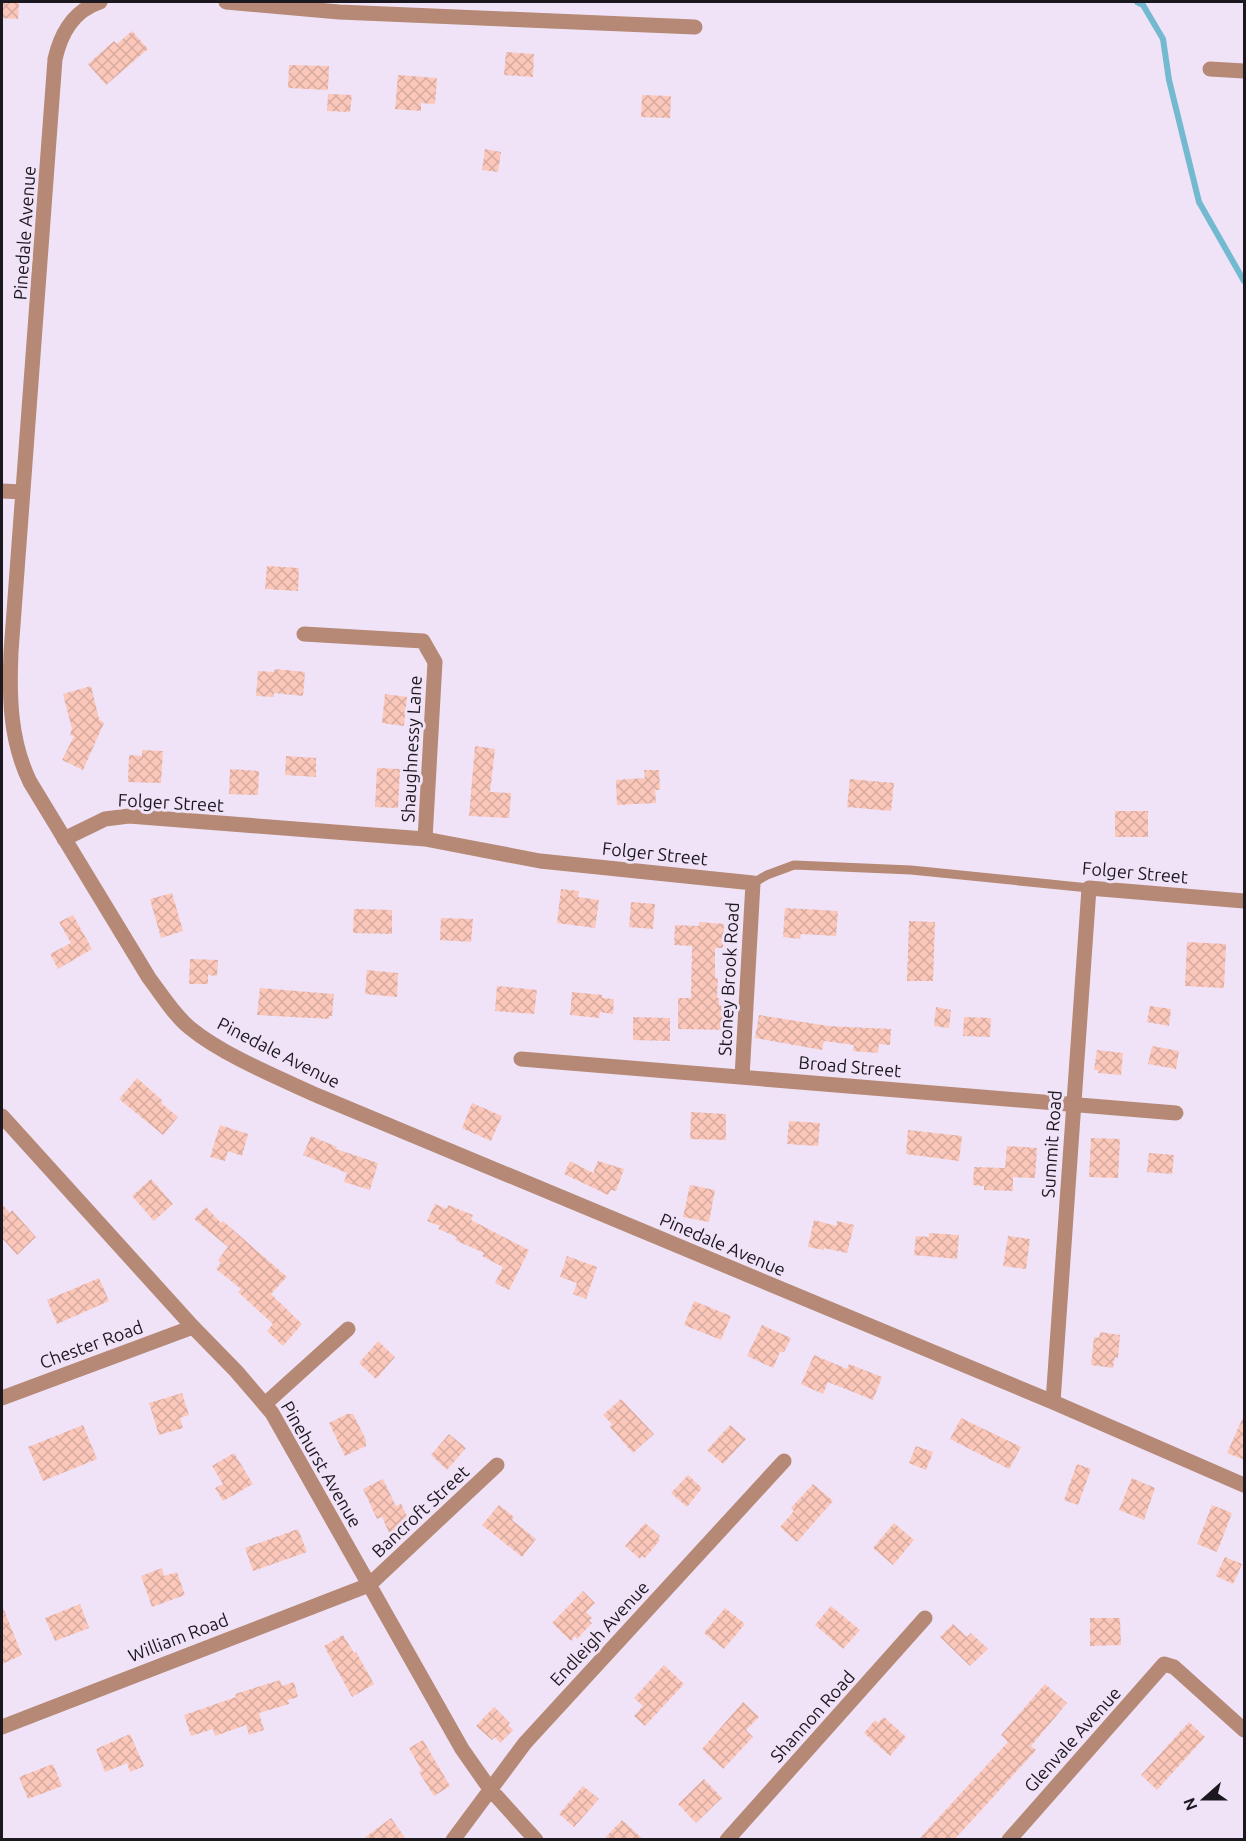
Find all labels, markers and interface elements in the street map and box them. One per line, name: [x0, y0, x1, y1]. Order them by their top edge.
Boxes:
street label: Pinedale Avenue: [9, 165, 39, 301]
street label: Shaughnessy Lane: [397, 675, 425, 823]
street label: Folger Street: [117, 789, 225, 815]
street label: Folger Street: [601, 838, 709, 868]
street label: Folger Street: [1081, 857, 1189, 887]
street label: Stoney Brook Road: [714, 902, 742, 1056]
street label: Pinedale Avenue: [215, 1013, 343, 1091]
street label: Broad Street: [798, 1052, 902, 1080]
street label: Summit Road: [1037, 1090, 1065, 1198]
street label: Pinedale Avenue: [657, 1209, 789, 1279]
street label: Chester Road: [37, 1316, 145, 1372]
street label: Pinehurst Avenue: [278, 1397, 366, 1531]
street label: Bancroft Street: [367, 1461, 473, 1561]
street label: Endleigh Avenue: [546, 1577, 652, 1689]
street label: William Road: [125, 1609, 231, 1665]
street label: Shannon Road: [766, 1666, 858, 1766]
street label: Glenvale Avenue: [1020, 1682, 1124, 1796]
north arrow: [1174, 1769, 1234, 1829]
text: N: [1179, 1796, 1201, 1813]

